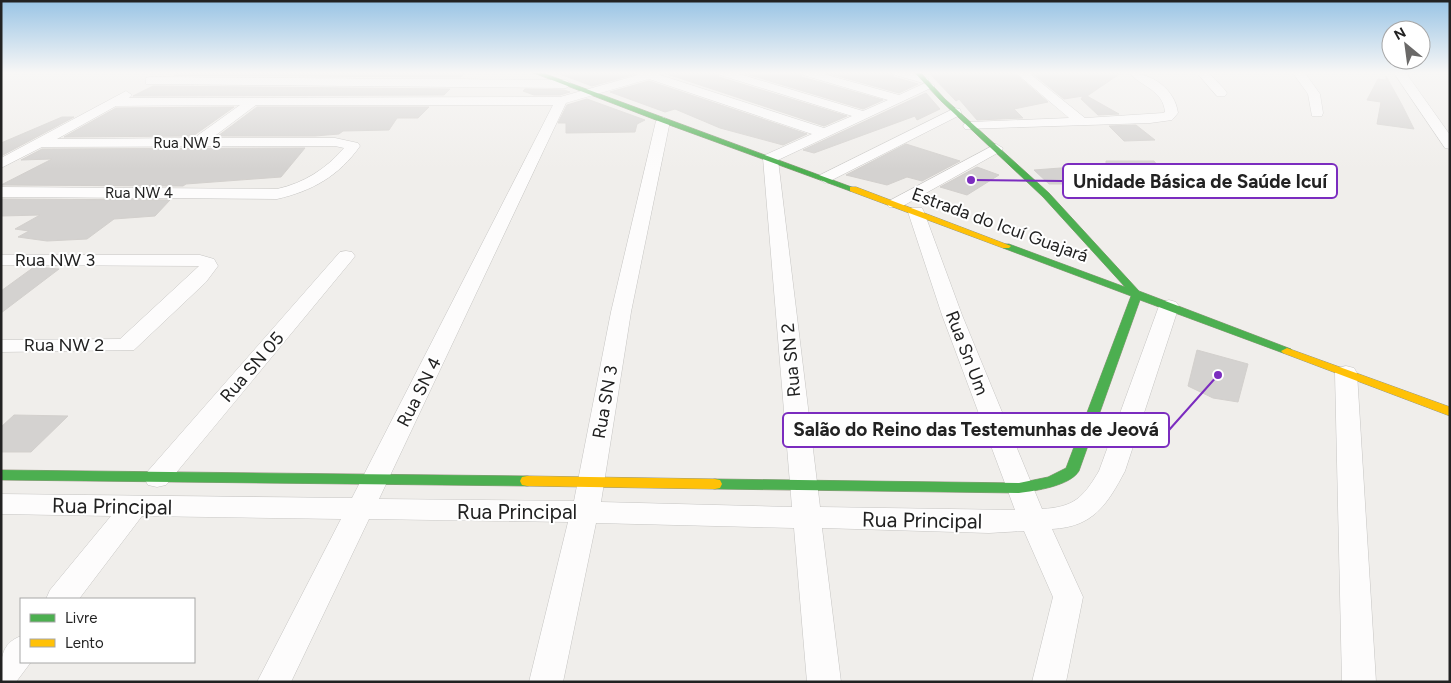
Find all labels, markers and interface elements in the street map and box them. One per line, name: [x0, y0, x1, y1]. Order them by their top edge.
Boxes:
north arrow: [1381, 20, 1431, 70]
text: N: [1391, 24, 1409, 44]
street label: Rua NW 5: [153, 134, 221, 152]
callout: Unidade Básica de Saúde Icuí: [1063, 164, 1337, 198]
text: Unidade Básica de Saúde Icuí: [1073, 170, 1328, 193]
street label: Estrada do Icuí Guajará: [909, 183, 1091, 267]
street label: Rua NW 4: [105, 184, 173, 202]
street label: Rua NW 3: [15, 249, 95, 271]
street label: Rua Sn Um: [941, 308, 993, 398]
street label: Rua SN 2: [777, 322, 805, 398]
street label: Rua SN 05: [215, 327, 289, 407]
street label: Rua NW 2: [24, 334, 104, 356]
street label: Rua SN 4: [392, 353, 446, 431]
street label: Rua SN 3: [588, 364, 622, 440]
callout: Salão do Reino das Testemunhas de Jeová: [783, 413, 1169, 447]
text: Salão do Reino das Testemunhas de Jeová: [793, 418, 1159, 441]
street label: Rua Principal: [52, 492, 172, 520]
street label: Rua Principal: [457, 499, 577, 524]
street label: Rua Principal: [862, 506, 982, 534]
legend: [20, 598, 195, 663]
text: Livre: [65, 609, 97, 627]
text: Lento: [65, 634, 104, 652]

